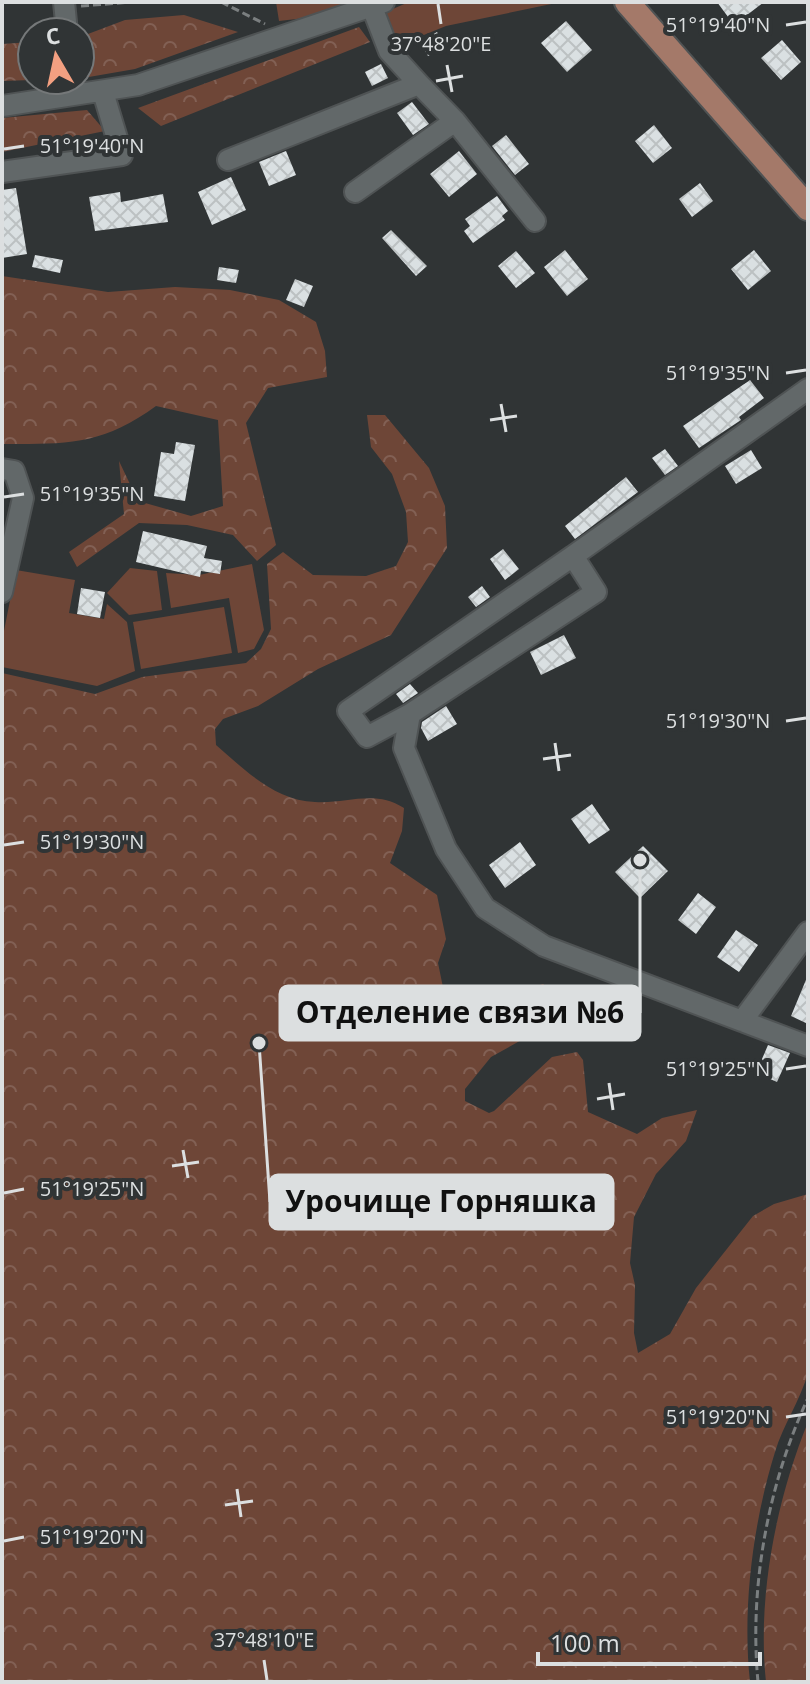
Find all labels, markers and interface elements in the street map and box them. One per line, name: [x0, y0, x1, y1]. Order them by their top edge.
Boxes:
text: 51°19'40"N: [666, 11, 770, 38]
north arrow: [16, 16, 96, 96]
text: С: [43, 19, 62, 51]
text: 37°48'20"E: [391, 30, 491, 57]
text: 51°19'40"N: [40, 132, 144, 159]
text: 51°19'35"N: [666, 359, 770, 386]
text: 51°19'35"N: [40, 480, 144, 507]
text: 51°19'30"N: [666, 707, 770, 734]
text: 51°19'30"N: [40, 828, 144, 855]
callout: Отделение связи №6: [280, 986, 640, 1040]
text: Отделение связи №6: [296, 991, 624, 1032]
text: 51°19'25"N: [666, 1055, 770, 1082]
text: 51°19'25"N: [40, 1175, 144, 1202]
callout: Урочище Горняшка: [270, 1175, 613, 1229]
text: Урочище Горняшка: [285, 1180, 597, 1221]
text: 51°19'20"N: [666, 1403, 770, 1430]
text: 51°19'20"N: [40, 1523, 144, 1550]
scale bar: [538, 1616, 760, 1666]
text: 37°48'10"E: [214, 1626, 314, 1653]
text: 100 m: [550, 1626, 620, 1659]

